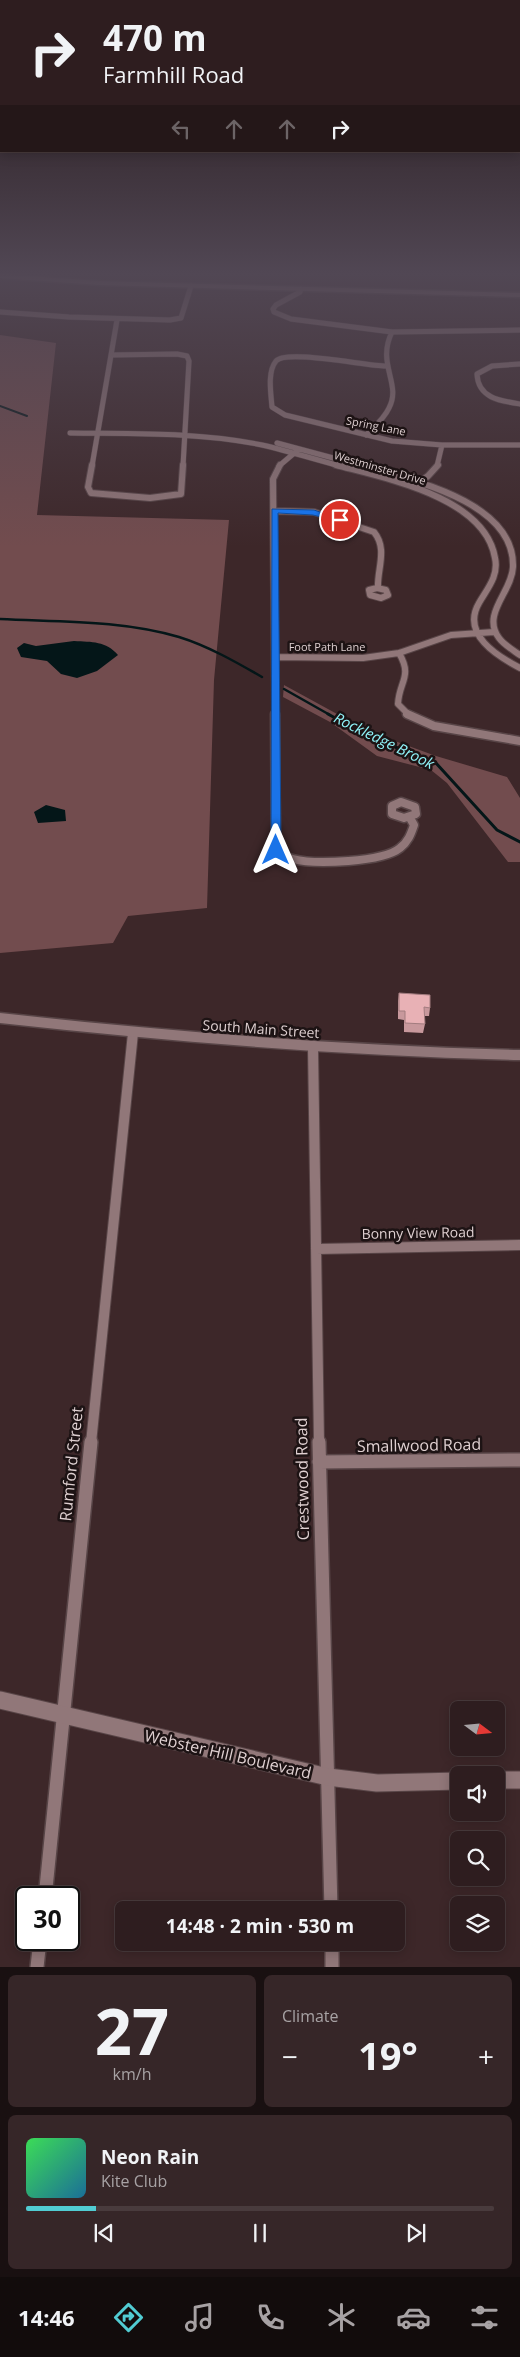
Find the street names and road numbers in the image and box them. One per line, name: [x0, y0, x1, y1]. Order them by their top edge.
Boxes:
street label: Spring Lane: [345, 412, 407, 439]
street label: Westminster Drive: [332, 447, 428, 488]
street label: Foot Path Lane: [289, 639, 365, 654]
street label: South Main Street: [202, 1015, 320, 1042]
street label: Bonny View Road: [361, 1222, 475, 1243]
street label: Rumford Street: [54, 1406, 88, 1522]
street label: Crestwood Road: [290, 1417, 314, 1541]
street label: Smallwood Road: [357, 1433, 481, 1457]
street label: Webster Hill Boulevard: [142, 1724, 314, 1784]

